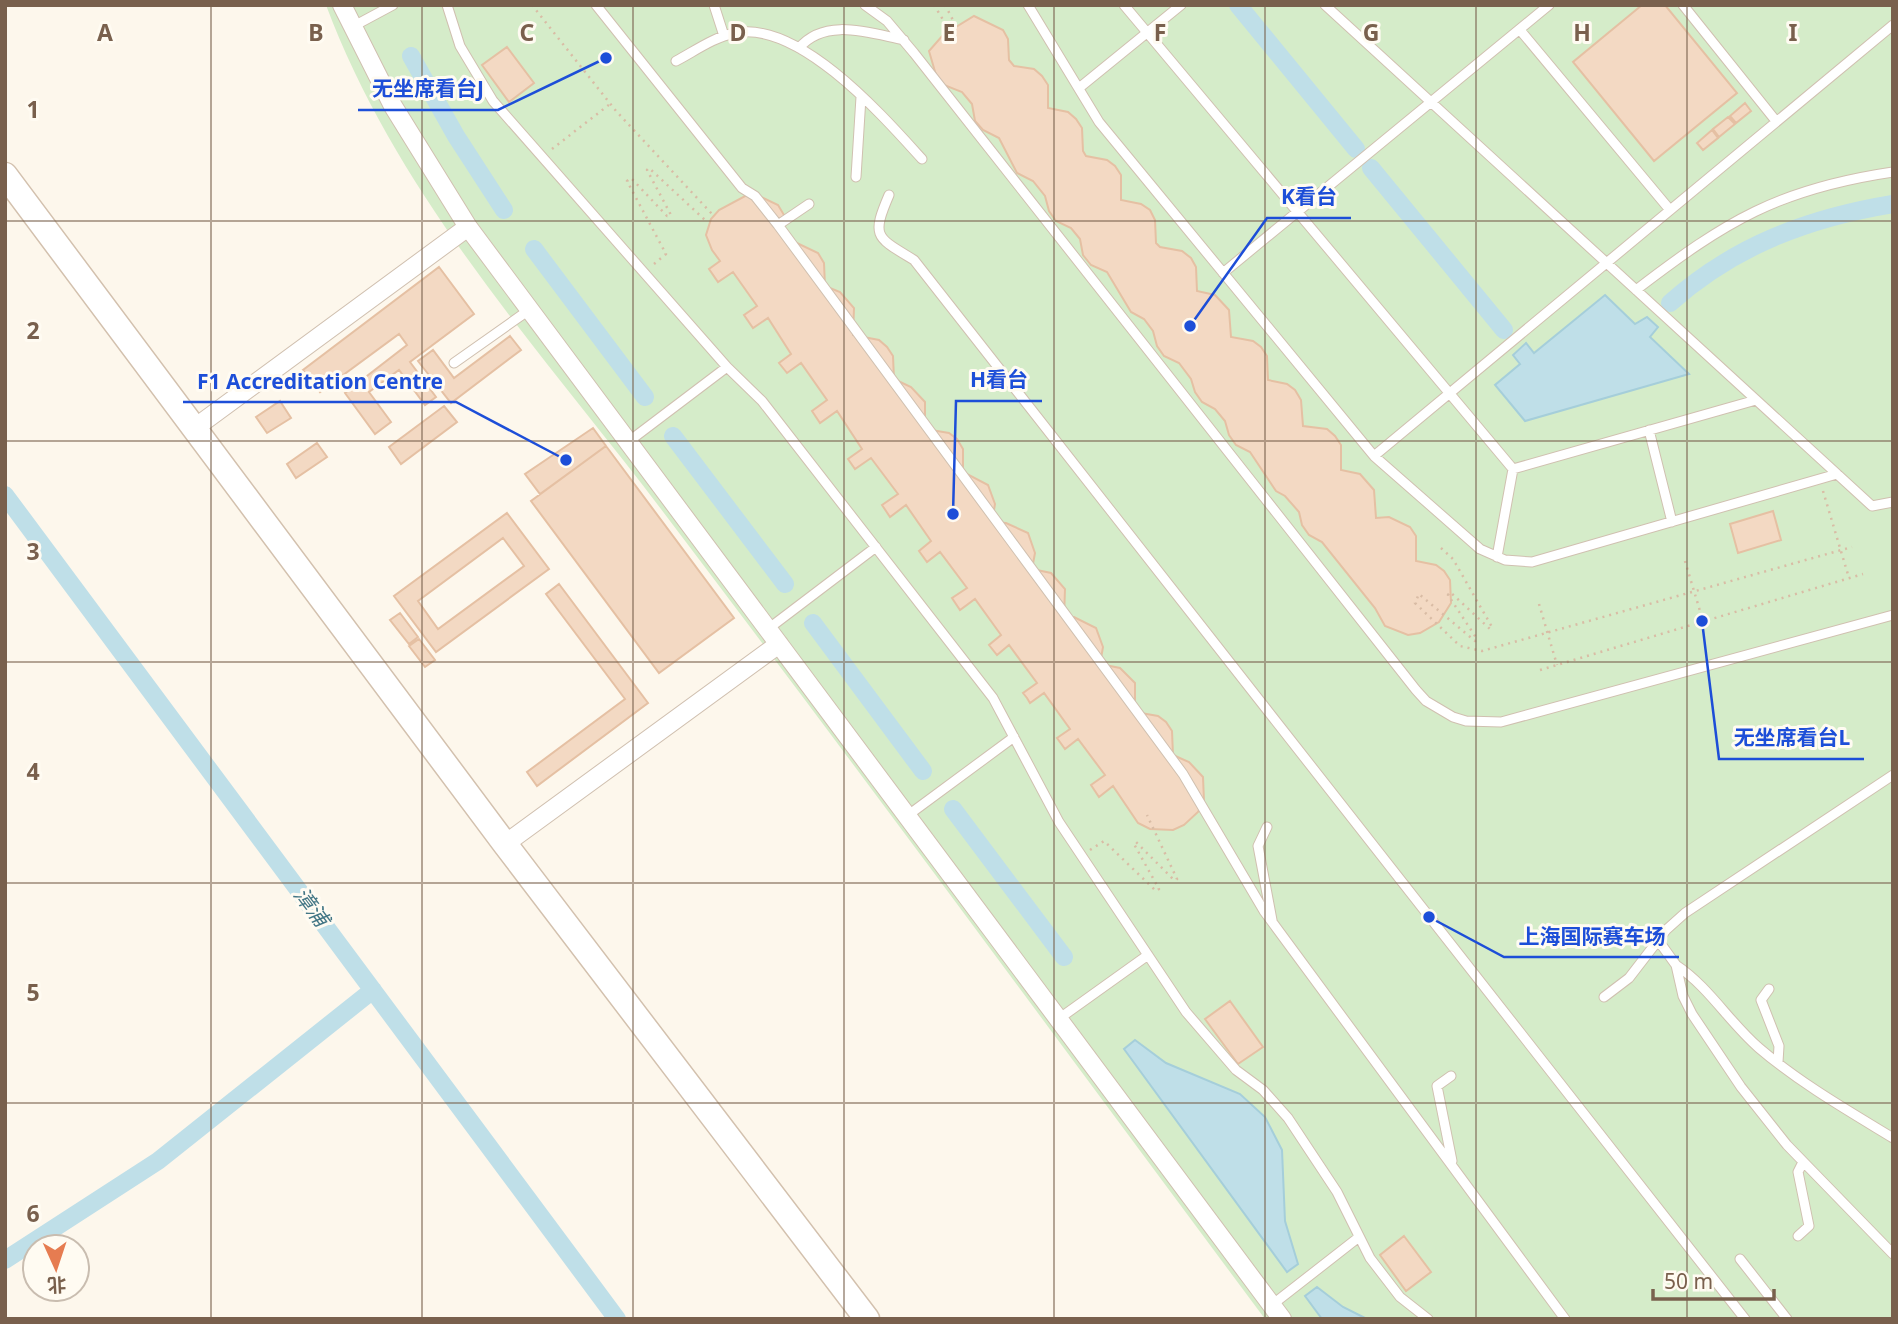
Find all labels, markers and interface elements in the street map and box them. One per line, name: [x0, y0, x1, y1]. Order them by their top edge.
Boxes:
text: A: [97, 16, 113, 48]
text: B: [308, 16, 324, 48]
text: C: [520, 16, 535, 48]
text: D: [730, 16, 746, 48]
text: E: [943, 16, 955, 48]
text: F: [1154, 16, 1166, 48]
text: G: [1363, 16, 1379, 48]
text: H: [1573, 16, 1591, 48]
text: I: [1789, 16, 1798, 48]
callout: 无坐席看台J: [358, 68, 498, 110]
text: 无坐席看台J: [372, 74, 484, 102]
text: 1: [26, 93, 40, 125]
callout: K看台: [1267, 176, 1351, 218]
text: K看台: [1281, 182, 1337, 210]
text: 2: [26, 314, 40, 346]
callout: H看台: [956, 359, 1042, 401]
callout: F1 Accreditation Centre: [183, 360, 456, 402]
text: H看台: [970, 365, 1028, 393]
text: F1 Accreditation Centre: [197, 367, 443, 395]
text: 3: [26, 535, 40, 567]
callout: 无坐席看台L: [1719, 717, 1864, 759]
text: 无坐席看台L: [1734, 723, 1851, 751]
text: 4: [26, 755, 40, 787]
water label: 漳浦: [288, 881, 337, 934]
callout: 上海国际赛车场: [1504, 915, 1679, 957]
text: 上海国际赛车场: [1519, 922, 1666, 950]
text: 5: [26, 976, 40, 1008]
text: 6: [26, 1197, 40, 1229]
north arrow: [21, 1233, 91, 1303]
scale bar: [1653, 1258, 1774, 1302]
text: 50 m: [1664, 1267, 1713, 1295]
text: 北: [47, 1271, 67, 1298]

